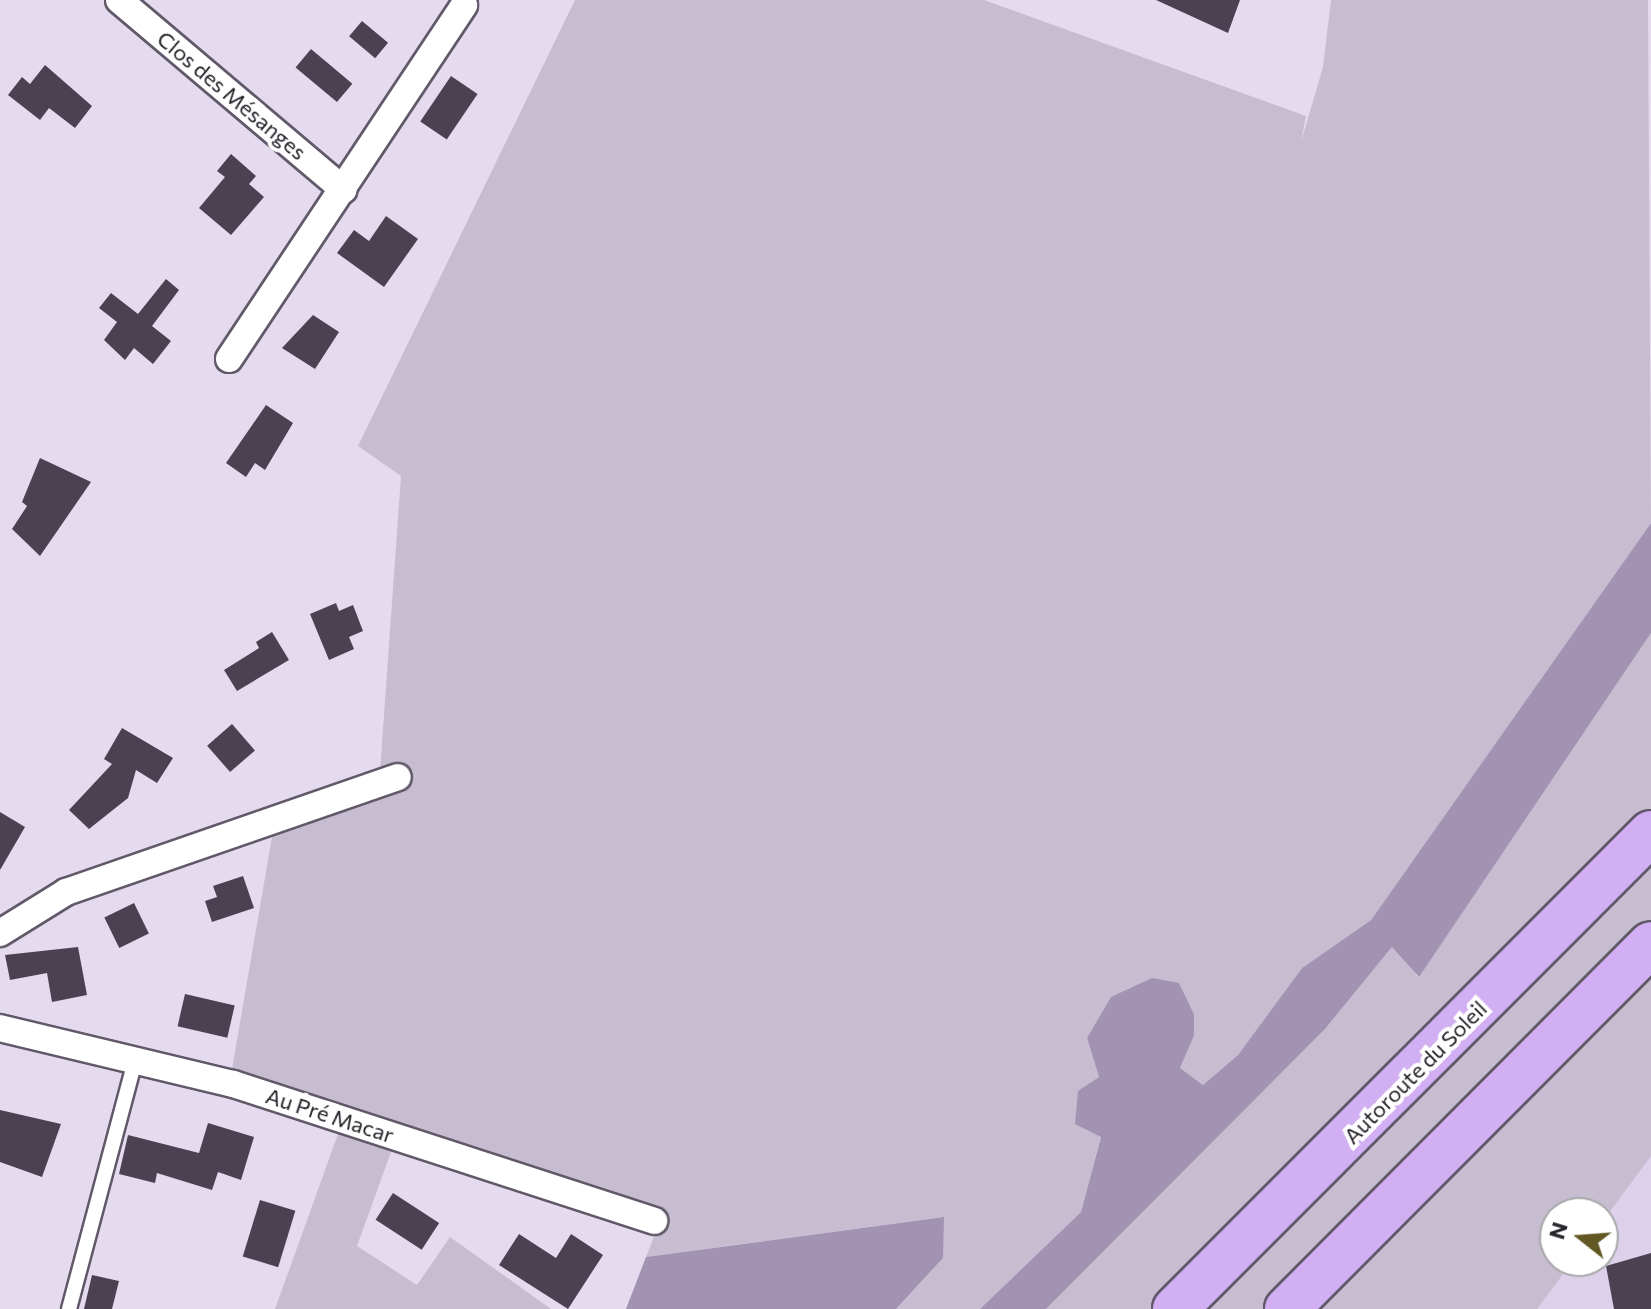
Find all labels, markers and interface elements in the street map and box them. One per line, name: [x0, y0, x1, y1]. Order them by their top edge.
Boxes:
street label: Clos des Mésanges: [152, 25, 312, 165]
street label: Autoroute du Soleil: [1338, 995, 1492, 1149]
street label: Au Pré Macar: [263, 1082, 397, 1148]
north arrow: [1539, 1197, 1619, 1277]
text: N: [1542, 1219, 1573, 1242]

